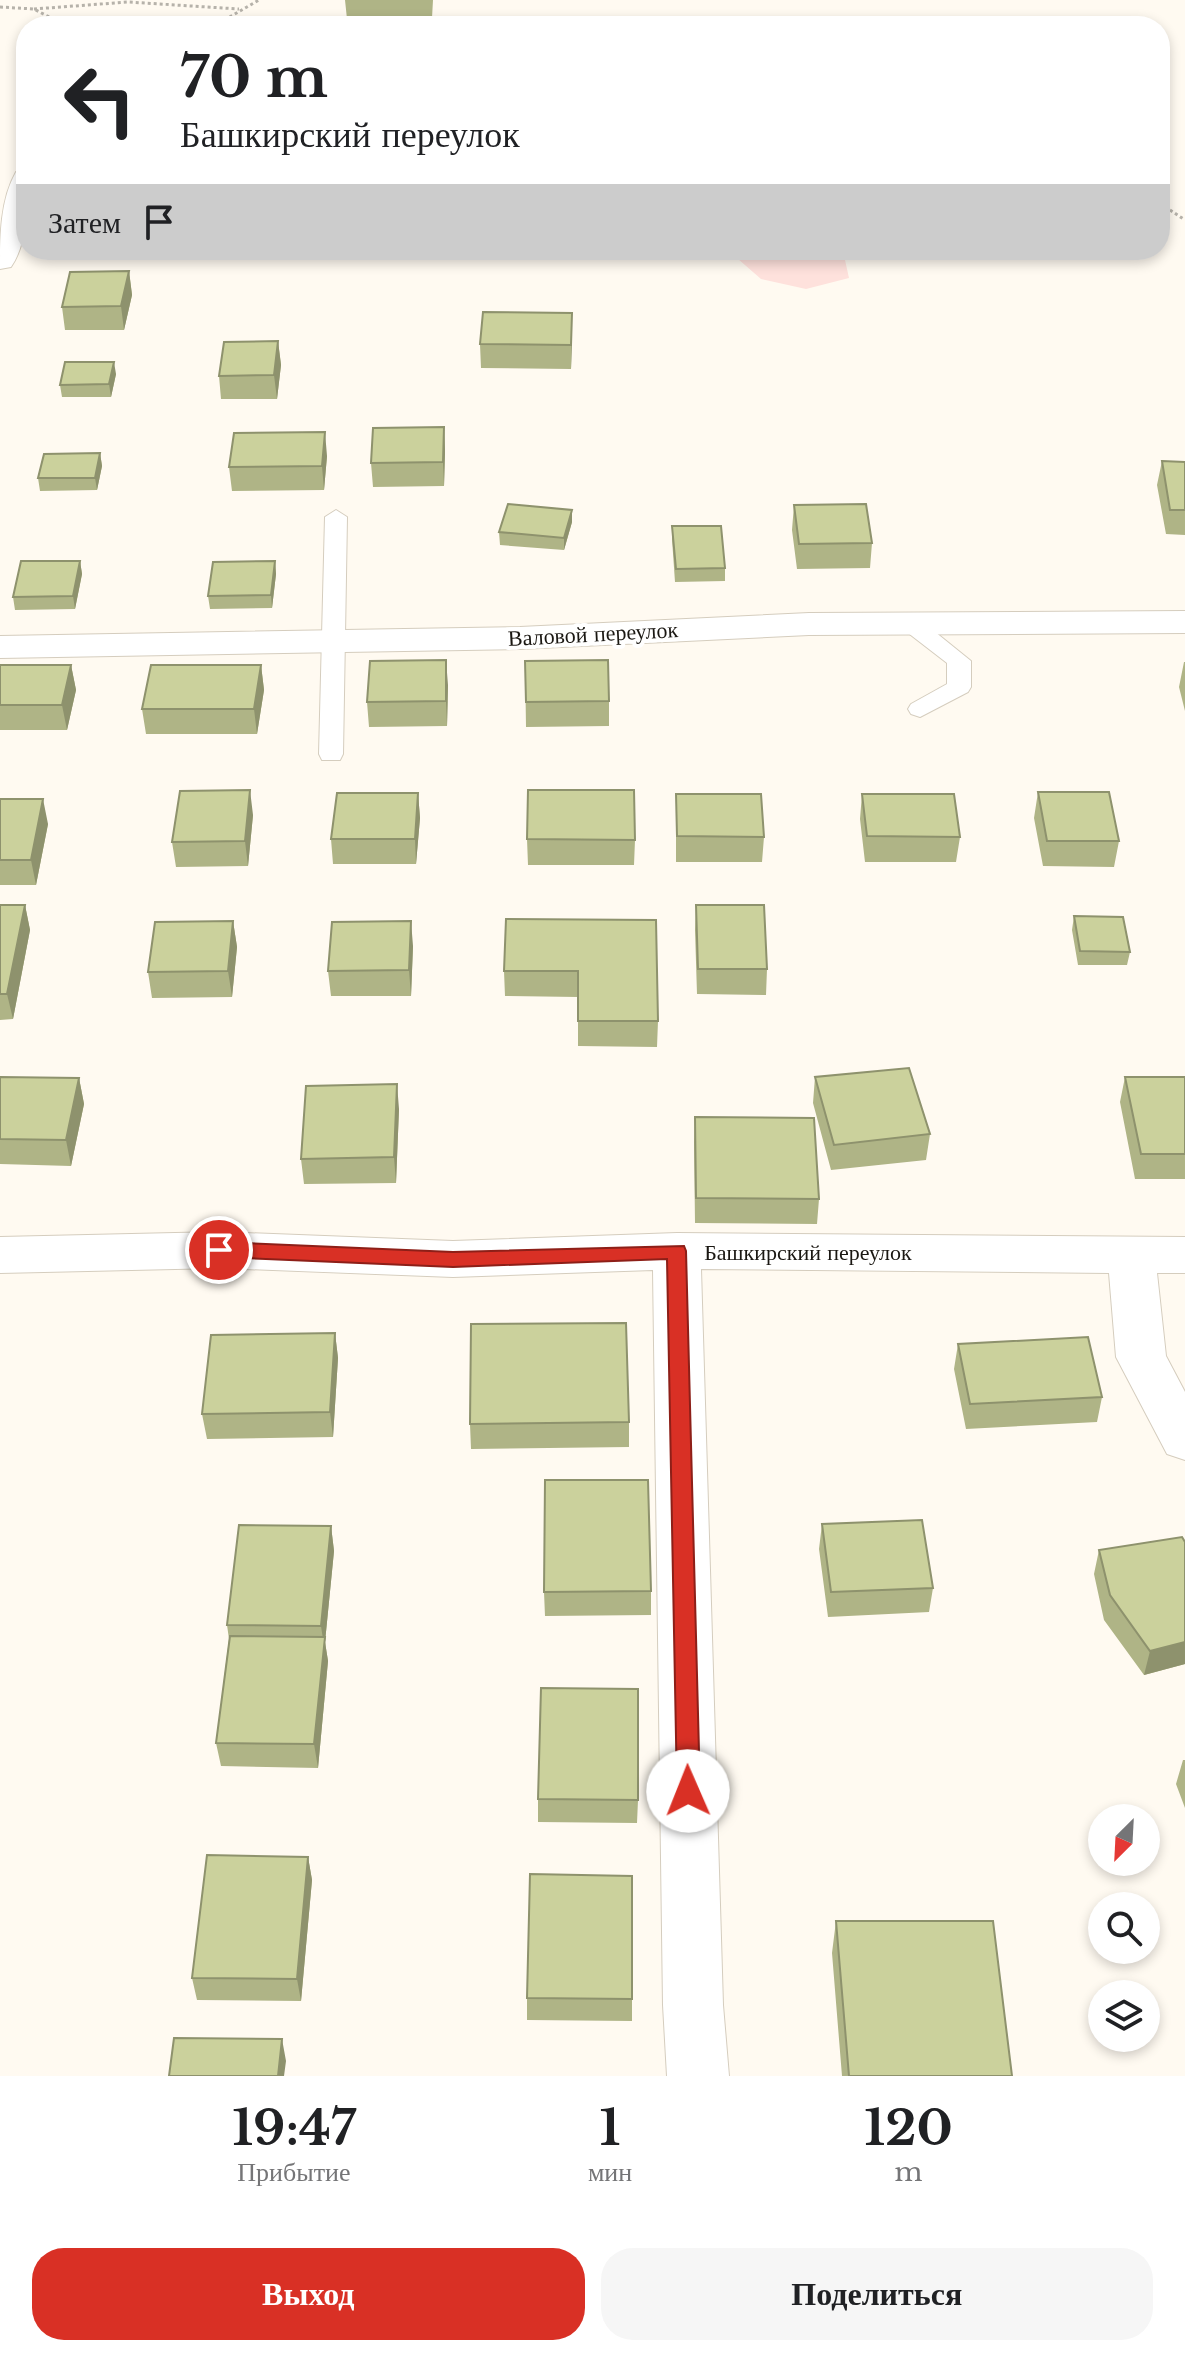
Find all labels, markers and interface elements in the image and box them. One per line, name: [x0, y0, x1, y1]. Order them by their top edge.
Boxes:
text: 70 m: [180, 43, 328, 112]
icon: left: [48, 48, 152, 152]
text: Башкирский переулок: [180, 112, 520, 157]
icon: arrive: [137, 200, 181, 244]
text: Затем: [48, 204, 121, 241]
street label: Валовой переулок: [507, 616, 679, 652]
pin: [185, 1216, 253, 1284]
icon: arrive: [197, 1228, 241, 1272]
street label: Башкирский переулок: [704, 1239, 912, 1266]
position arrow: [646, 1749, 730, 1833]
north arrow: [1088, 1804, 1160, 1876]
map controls: [1088, 1804, 1160, 2052]
button: search: [1088, 1892, 1160, 1964]
button: layers: [1088, 1980, 1160, 2052]
text: 19:47: [232, 2098, 356, 2158]
text: 1: [600, 2098, 621, 2158]
text: 120: [864, 2098, 953, 2158]
text: Прибытие: [237, 2156, 351, 2188]
text: мин: [588, 2156, 632, 2188]
text: m: [895, 2156, 923, 2188]
button: Выход: [32, 2248, 585, 2340]
button: Поделиться: [601, 2248, 1153, 2340]

